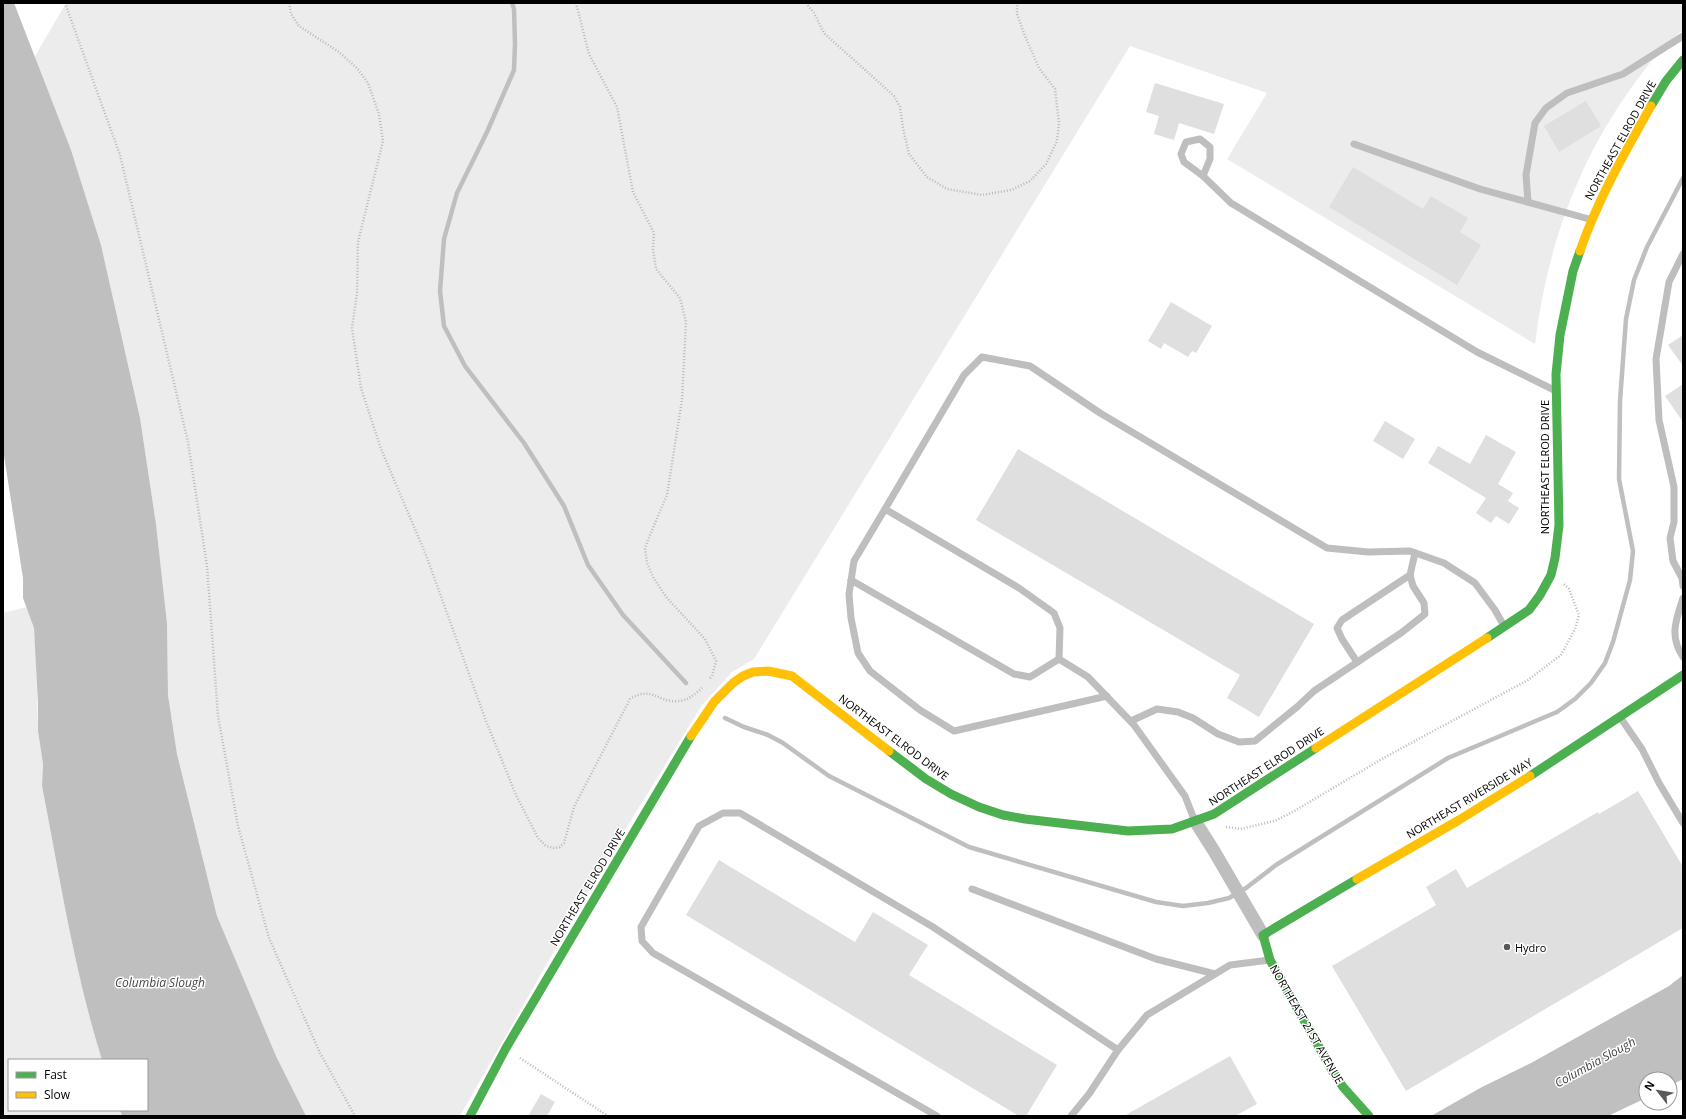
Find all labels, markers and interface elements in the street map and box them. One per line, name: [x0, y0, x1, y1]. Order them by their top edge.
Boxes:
street label: NORTHEAST ELROD DRIVE: [1581, 78, 1659, 202]
street label: NORTHEAST ELROD DRIVE: [1537, 400, 1552, 534]
street label: NORTHEAST ELROD DRIVE: [836, 691, 952, 783]
street label: NORTHEAST ELROD DRIVE: [1206, 723, 1326, 809]
street label: NORTHEAST RIVERSIDE WAY: [1403, 754, 1535, 842]
street label: NORTHEAST ELROD DRIVE: [546, 826, 628, 948]
place label: Hydro: [1515, 940, 1547, 955]
marker: Hydro: [1502, 942, 1512, 952]
street label: NORTHEAST 21ST AVENUE: [1267, 962, 1347, 1086]
water label: Columbia Slough: [115, 974, 205, 991]
water label: Columbia Slough: [1552, 1033, 1639, 1091]
legend: [8, 1059, 148, 1111]
text: Fast: [44, 1066, 67, 1083]
north arrow: [1638, 1071, 1678, 1111]
text: N: [1640, 1078, 1658, 1093]
text: Slow: [44, 1086, 71, 1103]

